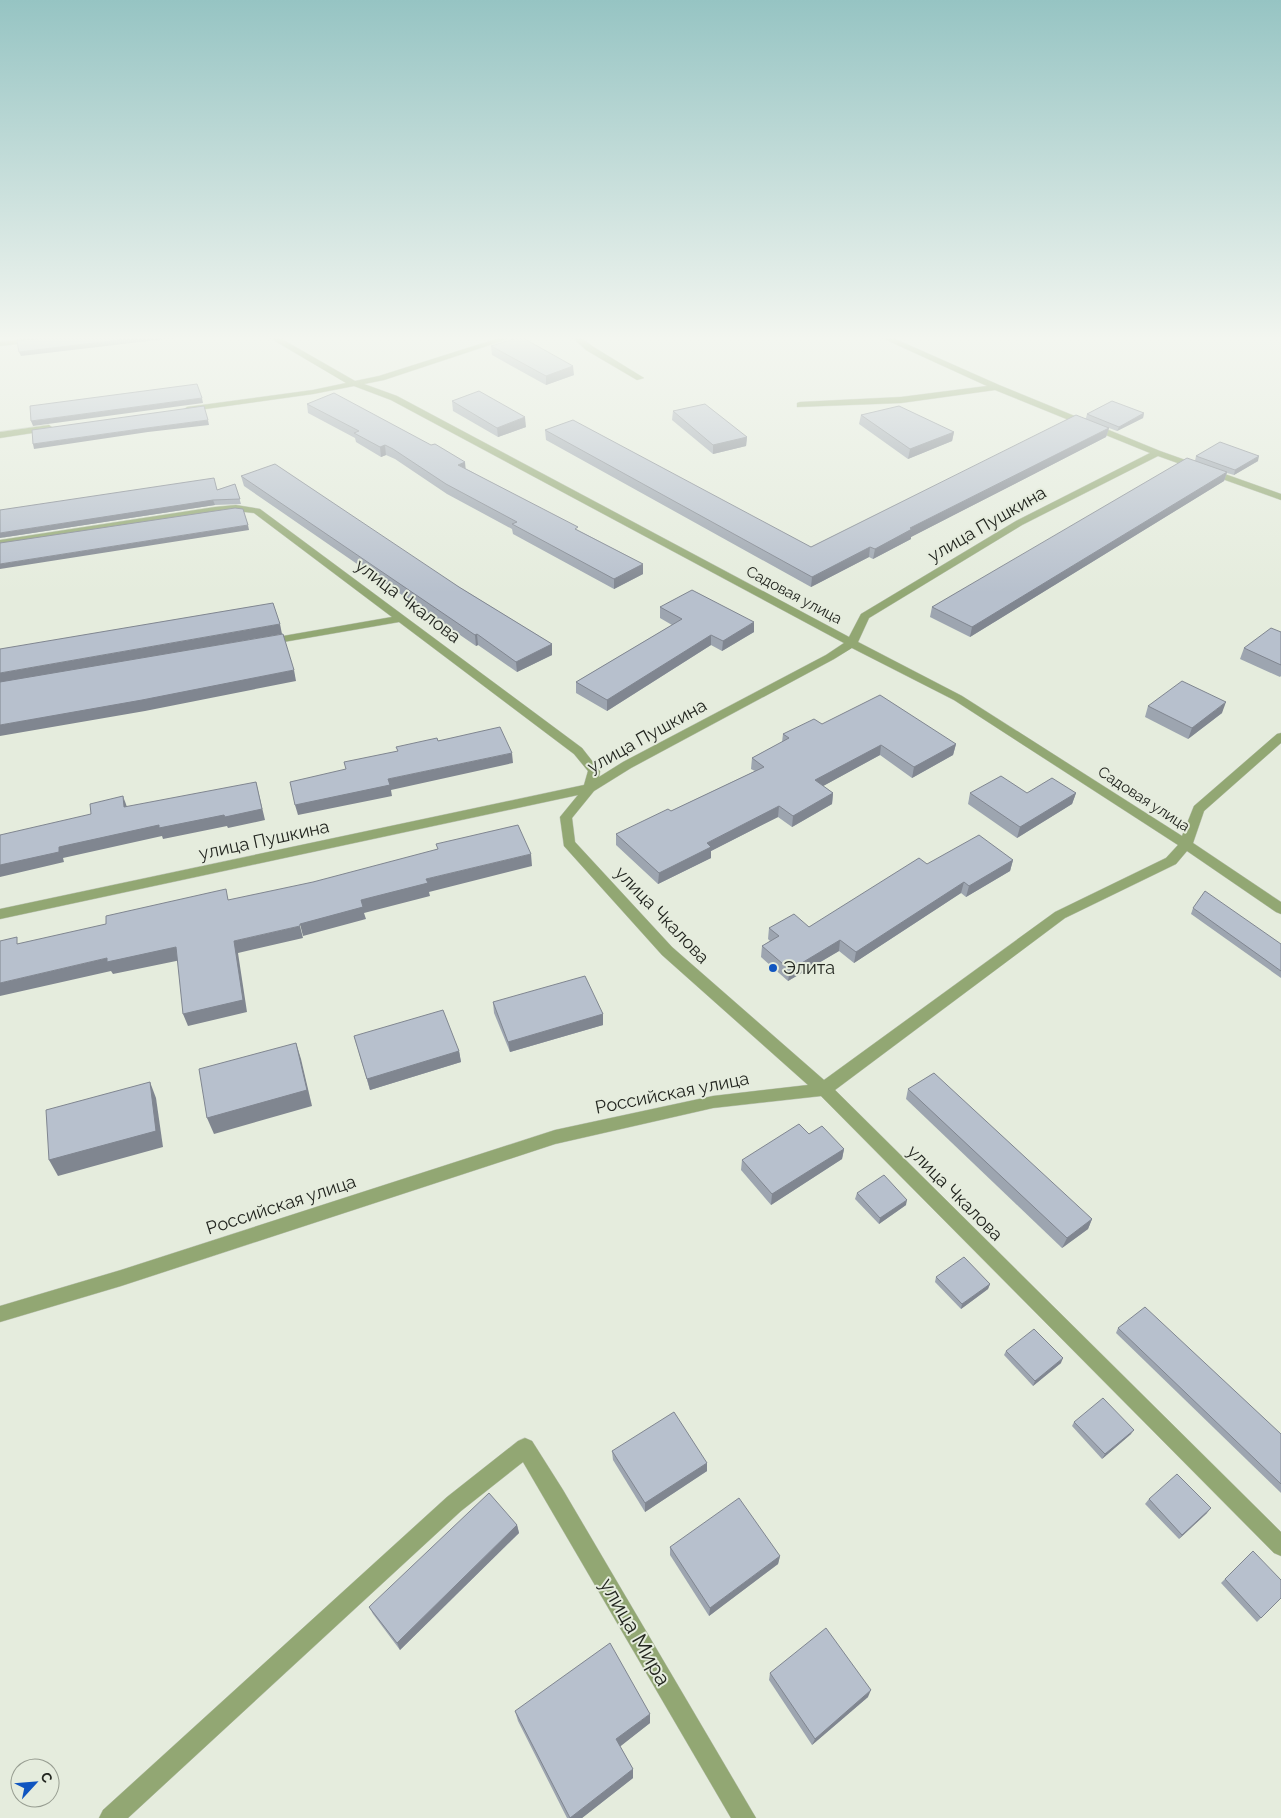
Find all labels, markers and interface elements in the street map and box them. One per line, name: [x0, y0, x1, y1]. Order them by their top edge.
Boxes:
street label: улица Пушкина: [924, 481, 1050, 566]
street label: улица Чкалова: [351, 554, 465, 647]
street label: Садовая улица: [743, 562, 845, 628]
street label: улица Пушкина: [584, 694, 710, 777]
street label: Садовая улица: [1095, 763, 1193, 835]
street label: улица Пушкина: [197, 815, 331, 864]
street label: улица Чкалова: [611, 862, 714, 967]
place label: Элита: [783, 957, 835, 978]
marker: Элита: [767, 962, 779, 974]
street label: Российская улица: [593, 1067, 751, 1118]
street label: улица Чкалова: [903, 1140, 1008, 1245]
street label: Российская улица: [203, 1170, 358, 1239]
street label: улица Мира: [595, 1574, 676, 1690]
north arrow: [10, 1758, 60, 1808]
text: С: [37, 1769, 56, 1785]

